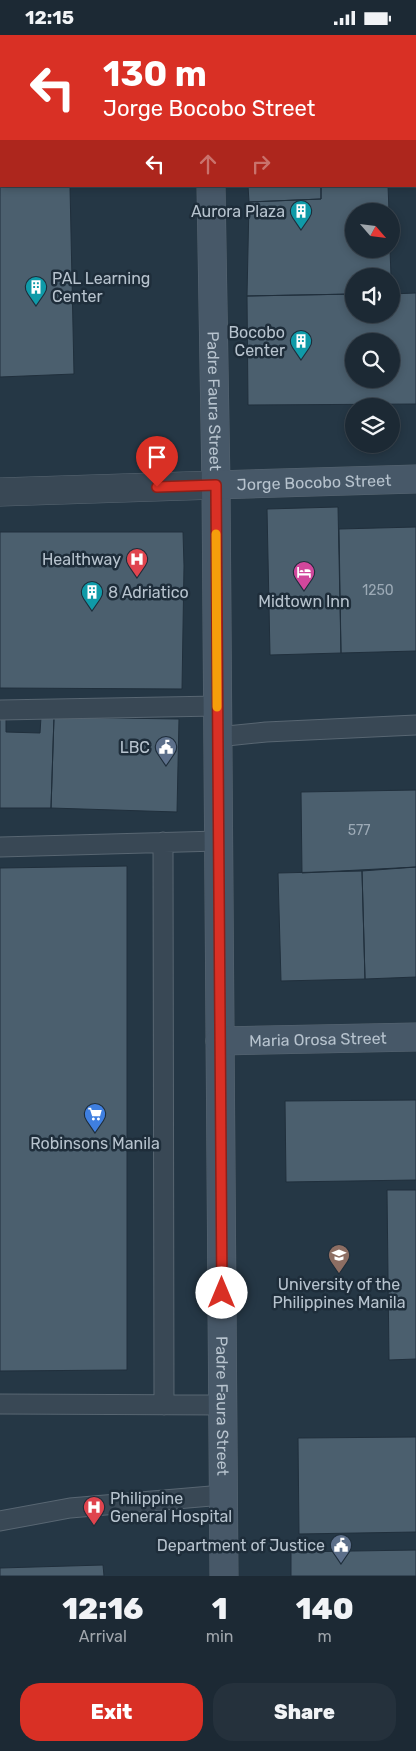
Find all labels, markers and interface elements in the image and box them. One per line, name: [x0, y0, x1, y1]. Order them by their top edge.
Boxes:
text: 12:15: [25, 6, 74, 29]
text: 130 m: [103, 53, 207, 95]
icon: left: [20, 55, 85, 120]
text: Jorge Bocobo Street: [103, 95, 315, 122]
icon: left: [141, 150, 169, 178]
icon: ahead: [194, 150, 222, 178]
icon: right: [247, 150, 275, 178]
building icon: Aurora Plaza: [289, 199, 313, 230]
place label: Aurora Plaza: [191, 202, 285, 221]
north arrow: [345, 203, 400, 257]
map controls: [345, 203, 400, 453]
button: sound: [345, 268, 400, 323]
place label: PAL Learning Center: [52, 269, 150, 306]
building icon: PAL Learning Center: [24, 275, 48, 306]
place label: Bocobo Center: [228, 323, 285, 360]
building icon: Bocobo Center: [289, 329, 313, 360]
street label: Padre Faura Street: [204, 331, 225, 471]
button: search: [345, 333, 400, 388]
button: layers: [345, 398, 400, 453]
pin: [136, 436, 178, 487]
icon: arrive: [143, 443, 171, 471]
street label: Jorge Bocobo Street: [236, 470, 392, 494]
hospital icon: Healthway: [125, 547, 149, 578]
place label: Healthway: [42, 550, 121, 569]
hotel icon: Midtown Inn: [292, 560, 316, 591]
building icon: 8 Adriatico: [80, 580, 104, 611]
house number: 1250: [362, 582, 394, 599]
place label: 8 Adriatico: [108, 583, 189, 602]
place label: Midtown Inn: [258, 592, 350, 611]
public building icon: LBC: [154, 735, 178, 766]
place label: LBC: [120, 738, 150, 757]
house number: 577: [348, 822, 370, 839]
street label: Maria Orosa Street: [249, 1028, 387, 1050]
supermarket icon: Robinsons Manila: [83, 1102, 107, 1133]
place label: Robinsons Manila: [30, 1134, 160, 1153]
school or university icon: University of the Philippines Manila: [327, 1243, 351, 1274]
position arrow: [195, 1266, 247, 1318]
place label: University of the Philippines Manila: [272, 1275, 406, 1312]
street label: Padre Faura Street: [213, 1336, 233, 1476]
place label: Philippine General Hospital: [110, 1489, 232, 1526]
hospital icon: Philippine General Hospital: [82, 1495, 106, 1526]
public building icon: Department of Justice: [329, 1533, 353, 1564]
place label: Department of Justice: [157, 1536, 325, 1555]
text: 12:16: [62, 1591, 143, 1627]
text: 1: [212, 1591, 227, 1627]
text: 140: [296, 1591, 354, 1627]
text: Arrival: [79, 1627, 127, 1646]
text: min: [206, 1627, 233, 1646]
text: m: [318, 1627, 332, 1646]
button: Exit: [20, 1683, 203, 1741]
button: Share: [213, 1683, 396, 1741]

